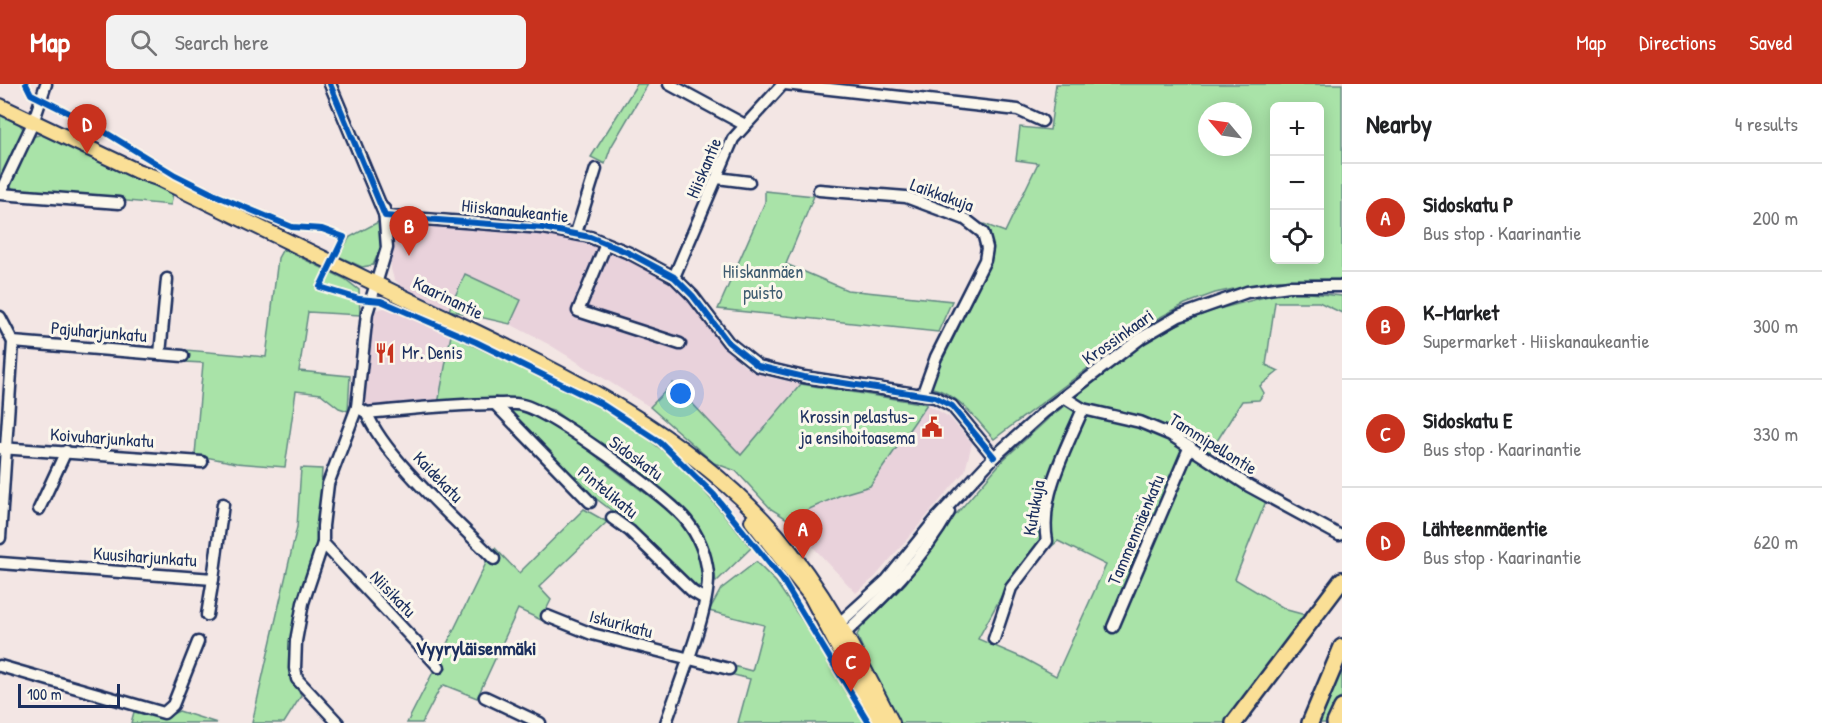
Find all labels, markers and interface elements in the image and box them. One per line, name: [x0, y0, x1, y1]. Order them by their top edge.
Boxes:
search box: [106, 15, 526, 69]
text: Map: [30, 23, 70, 61]
icon: search: [127, 26, 160, 59]
text: Search here: [175, 27, 269, 57]
text: Map: [1576, 28, 1606, 57]
text: Directions: [1639, 28, 1716, 57]
text: Saved: [1749, 28, 1792, 57]
north arrow: [1198, 102, 1252, 156]
map controls: [1270, 102, 1324, 264]
button: +: [1270, 102, 1324, 156]
pin: D: [68, 104, 106, 154]
text: Nearby: [1366, 106, 1432, 141]
text: 4 results: [1735, 110, 1798, 137]
street label: Hiiskantie: [680, 134, 727, 202]
button: −: [1270, 156, 1324, 210]
street label: Laikkakuja: [907, 172, 977, 218]
text: Sidoskatu P: [1423, 189, 1514, 219]
street label: Hiiskanaukeantie: [460, 192, 570, 229]
text: A: [1381, 204, 1390, 231]
text: 200 m: [1753, 204, 1798, 231]
pin: B: [390, 206, 428, 256]
button: locate: [1270, 210, 1324, 264]
text: Bus stop · Kaarinantie: [1423, 219, 1581, 246]
park label: Hiiskanmäen puisto: [723, 259, 803, 305]
street label: Kaarinantie: [409, 270, 488, 325]
text: K-Market: [1423, 297, 1499, 327]
street label: Krossinkaari: [1077, 303, 1159, 370]
text: B: [1380, 312, 1391, 339]
text: 300 m: [1753, 312, 1798, 339]
street label: Pajuharjunkatu: [50, 315, 148, 348]
text: Supermarket · Hiiskanaukeantie: [1423, 327, 1649, 354]
place label: Mr. Denis: [402, 340, 463, 365]
restaurant icon: Mr. Denis: [373, 341, 397, 365]
your location: [666, 379, 695, 408]
place label: Krossin pelastus- ja ensihoitoasema: [799, 404, 915, 450]
text: Sidoskatu E: [1423, 405, 1513, 435]
street label: Tammipellontie: [1164, 407, 1262, 481]
public building icon: Krossin pelastus- ja ensihoitoasema: [920, 415, 944, 439]
text: C: [1380, 420, 1391, 447]
text: 330 m: [1753, 420, 1798, 447]
street label: Koivuharjunkatu: [49, 421, 155, 454]
street label: Sidoskatu: [604, 429, 668, 486]
text: Bus stop · Kaarinantie: [1423, 435, 1581, 462]
street label: Kaidekatu: [408, 445, 469, 508]
street label: Pintelikatu: [573, 460, 644, 524]
street label: Tammenmäenkatu: [1101, 471, 1170, 589]
street label: Kutukuja: [1016, 478, 1051, 538]
pin: A: [784, 510, 822, 559]
text: Lähteenmäentie: [1423, 513, 1548, 543]
text: D: [1381, 528, 1390, 555]
text: 620 m: [1754, 528, 1798, 555]
street label: Kuusiharjunkatu: [92, 540, 198, 573]
text: Bus stop · Kaarinantie: [1423, 543, 1581, 570]
street label: Niisikatu: [365, 565, 422, 623]
street label: Iskurikatu: [587, 603, 656, 644]
district label: Vyyryläisenmäki: [416, 634, 536, 662]
pin: C: [832, 642, 870, 692]
scale bar: [18, 681, 120, 708]
text: 100 m: [27, 683, 62, 705]

